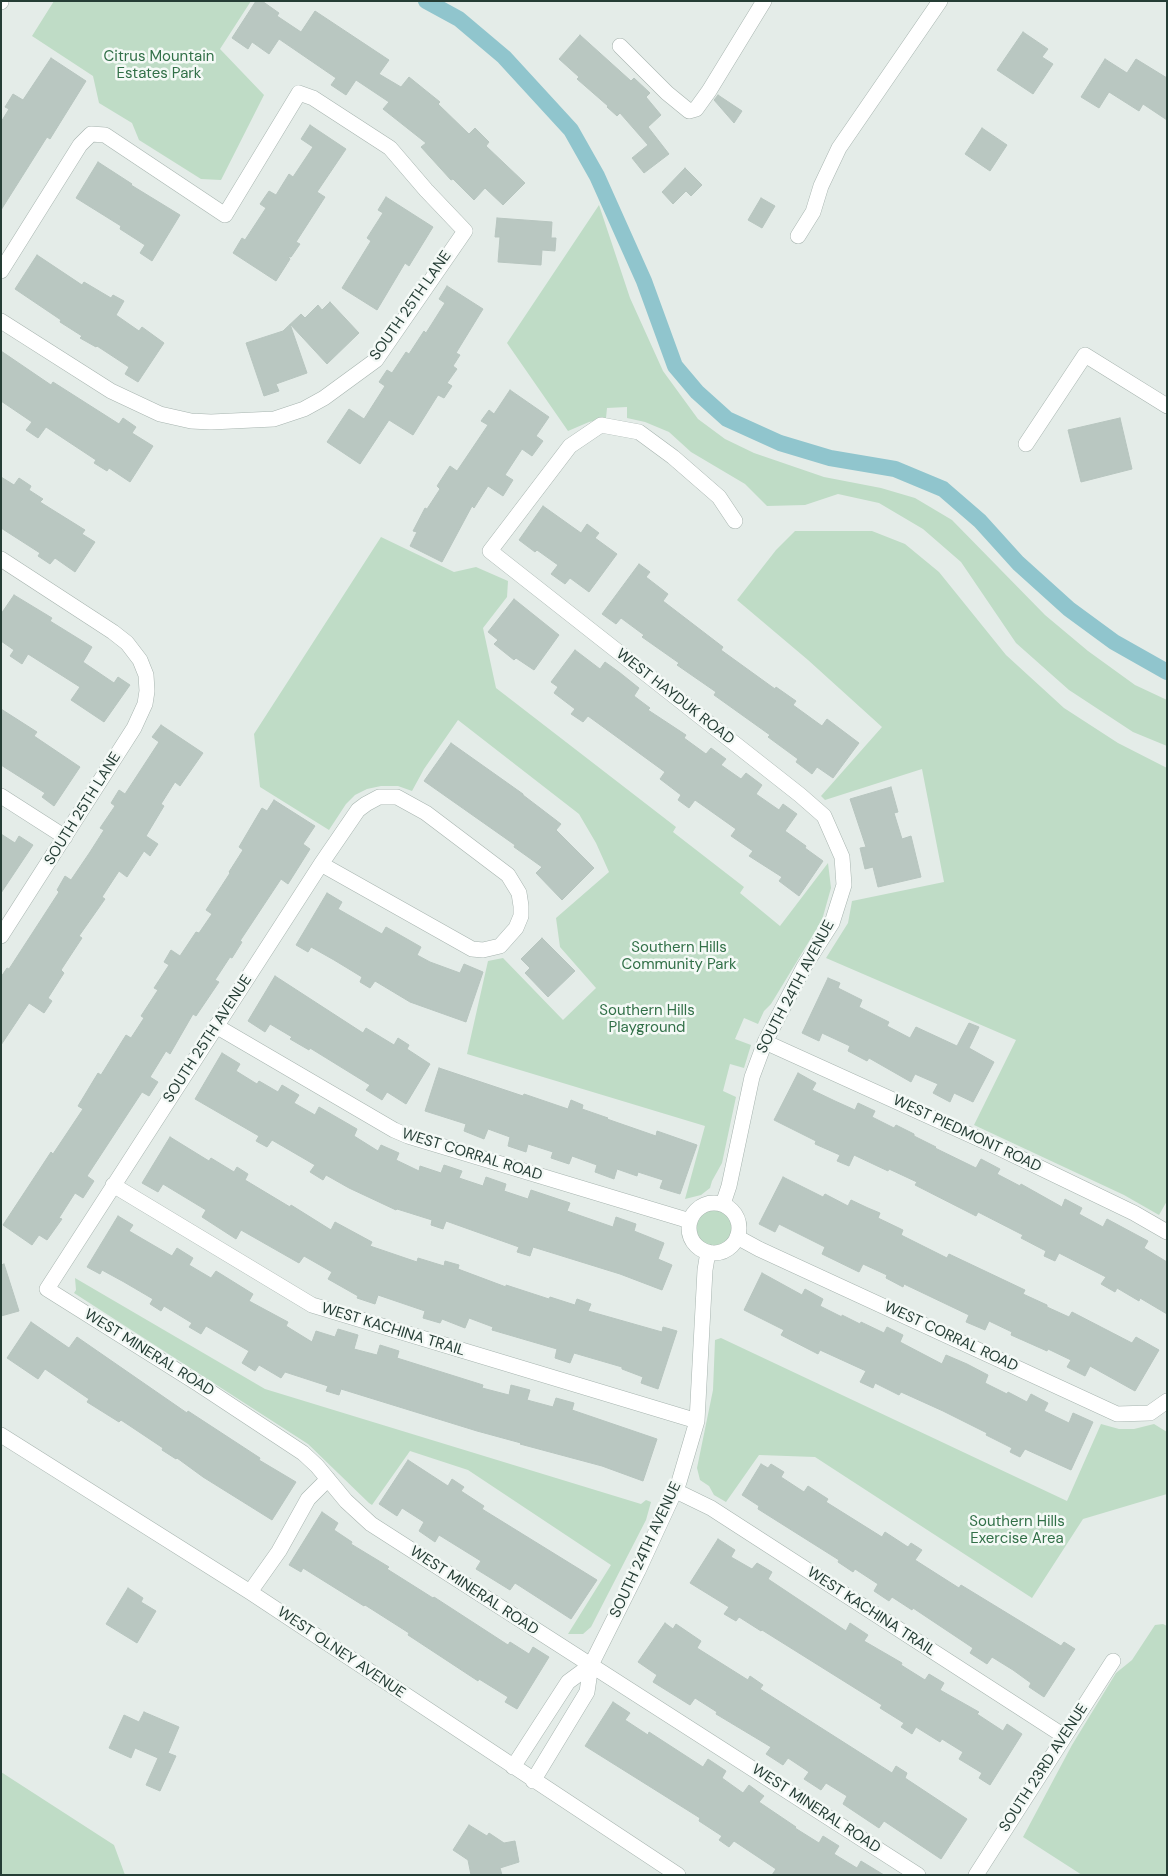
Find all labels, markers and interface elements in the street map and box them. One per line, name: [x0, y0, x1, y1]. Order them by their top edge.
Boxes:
park label: Citrus Mountain Estates Park: [104, 48, 214, 83]
street label: SOUTH 25TH LANE: [366, 248, 456, 364]
street label: WEST HAYDUK ROAD: [612, 645, 738, 749]
street label: SOUTH 25TH LANE: [41, 749, 125, 869]
street label: SOUTH 24TH AVENUE: [753, 917, 839, 1057]
park label: Southern Hills Community Park: [621, 939, 737, 974]
street label: SOUTH 25TH AVENUE: [160, 972, 256, 1106]
park label: Southern Hills Playground: [599, 1002, 695, 1037]
street label: WEST PIEDMONT ROAD: [890, 1092, 1044, 1176]
street label: WEST CORRAL ROAD: [400, 1125, 544, 1185]
street label: WEST CORRAL ROAD: [881, 1298, 1021, 1376]
street label: WEST KACHINA TRAIL: [319, 1300, 467, 1360]
street label: WEST MINERAL ROAD: [81, 1306, 217, 1400]
street label: SOUTH 24TH AVENUE: [607, 1479, 685, 1621]
park label: Southern Hills Exercise Area: [969, 1513, 1065, 1548]
street label: WEST MINERAL ROAD: [406, 1543, 542, 1639]
street label: WEST KACHINA TRAIL: [803, 1564, 939, 1660]
street label: WEST OLNEY AVENUE: [274, 1603, 408, 1703]
street label: SOUTH 23RD AVENUE: [996, 1701, 1092, 1835]
street label: WEST MINERAL ROAD: [748, 1761, 884, 1857]

